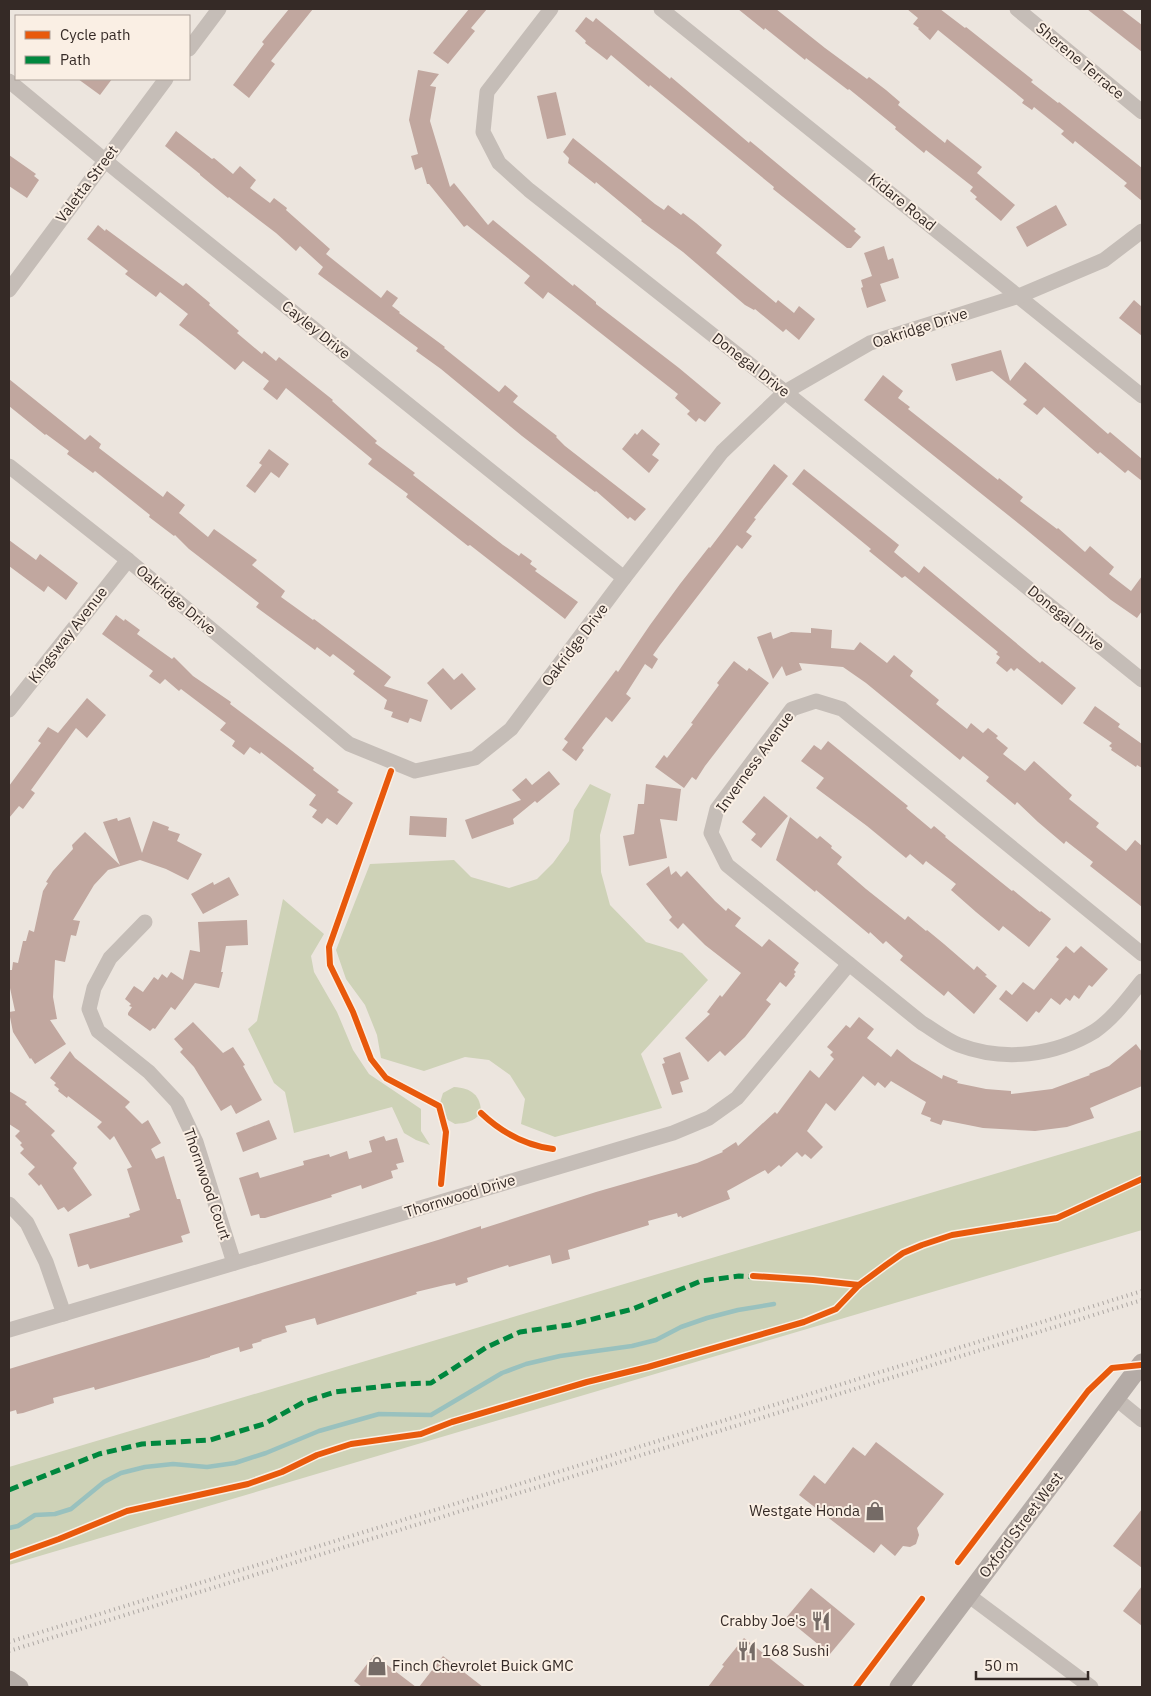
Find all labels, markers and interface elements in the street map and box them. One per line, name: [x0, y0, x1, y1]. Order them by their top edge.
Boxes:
legend: [15, 15, 190, 80]
street label: Sherene Terrace: [1032, 18, 1129, 103]
text: Cycle path: [60, 25, 131, 44]
text: Path: [60, 50, 91, 69]
street label: Valetta Street: [51, 141, 122, 226]
street label: Kidare Road: [865, 169, 940, 235]
street label: Cayley Drive: [278, 296, 354, 363]
street label: Oakridge Drive: [870, 303, 970, 352]
street label: Donegal Drive: [709, 328, 794, 401]
street label: Oakridge Drive: [132, 561, 220, 639]
street label: Donegal Drive: [1024, 581, 1109, 654]
street label: Kingsway Avenue: [24, 583, 111, 687]
street label: Oakridge Drive: [537, 599, 612, 690]
street label: Inverness Avenue: [712, 707, 798, 816]
street label: Thornwood Court: [179, 1125, 236, 1242]
street label: Thornwood Drive: [402, 1170, 518, 1221]
street label: Oxford Street West: [975, 1468, 1067, 1581]
shop icon: Westgate Honda: [864, 1500, 886, 1522]
place label: Westgate Honda: [749, 1501, 860, 1520]
restaurant icon: Crabby Joe's: [810, 1610, 832, 1632]
place label: Crabby Joe's: [720, 1611, 806, 1630]
restaurant icon: 168 Sushi: [736, 1640, 758, 1662]
place label: 168 Sushi: [762, 1641, 829, 1660]
scale bar: [976, 1648, 1088, 1680]
shop icon: Finch Chevrolet Buick GMC: [366, 1655, 388, 1677]
place label: Finch Chevrolet Buick GMC: [392, 1656, 574, 1675]
text: 50 m: [984, 1656, 1019, 1675]

